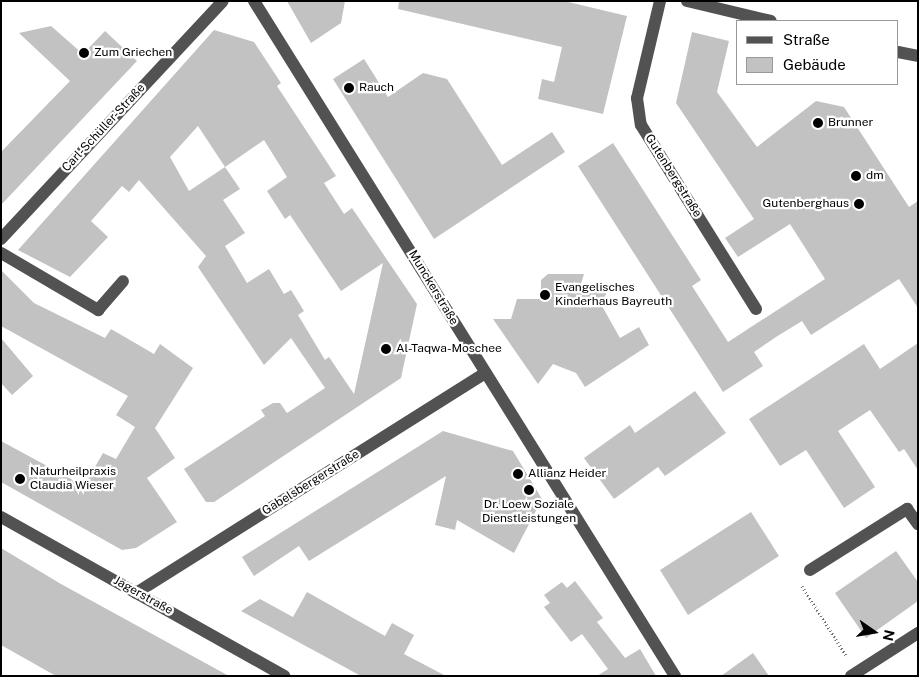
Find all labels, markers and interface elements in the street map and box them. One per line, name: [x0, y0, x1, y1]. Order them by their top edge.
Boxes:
legend: [736, 20, 899, 85]
text: Straße: [783, 31, 830, 48]
place label: Zum Griechen: [94, 46, 172, 60]
marker: Zum Griechen: [78, 47, 90, 59]
text: Gebäude: [783, 56, 846, 73]
street label: Carl-Schüller-Straße: [60, 81, 148, 175]
place label: Rauch: [359, 81, 394, 95]
marker: Rauch: [343, 82, 355, 94]
place label: Brunner: [828, 116, 873, 130]
marker: Brunner: [812, 117, 824, 129]
street label: Gutenbergstraße: [642, 132, 704, 220]
place label: dm: [866, 169, 884, 183]
marker: dm: [850, 170, 862, 182]
place label: Gutenberghaus: [763, 197, 849, 211]
marker: Gutenberghaus: [853, 198, 865, 210]
street label: Munckerstraße: [405, 248, 461, 328]
place label: Evangelisches Kinderhaus Bayreuth: [555, 281, 672, 309]
marker: Evangelisches Kinderhaus Bayreuth: [539, 289, 551, 301]
place label: Al-Taqwa-Moschee: [396, 342, 502, 356]
marker: Al-Taqwa-Moschee: [380, 343, 392, 355]
street label: Gabelsbergerstraße: [260, 447, 362, 519]
place label: Naturheilpraxis Claudia Wieser: [30, 465, 116, 493]
place label: Allianz Heider: [528, 467, 606, 481]
marker: Allianz Heider: [512, 468, 524, 480]
marker: Naturheilpraxis Claudia Wieser: [14, 473, 26, 485]
marker: Dr. Loew Soziale Dienstleistungen: [523, 484, 535, 496]
place label: Dr. Loew Soziale Dienstleistungen: [482, 498, 576, 526]
street label: Jägerstraße: [111, 574, 175, 618]
north arrow: [849, 607, 899, 657]
text: N: [880, 628, 898, 643]

